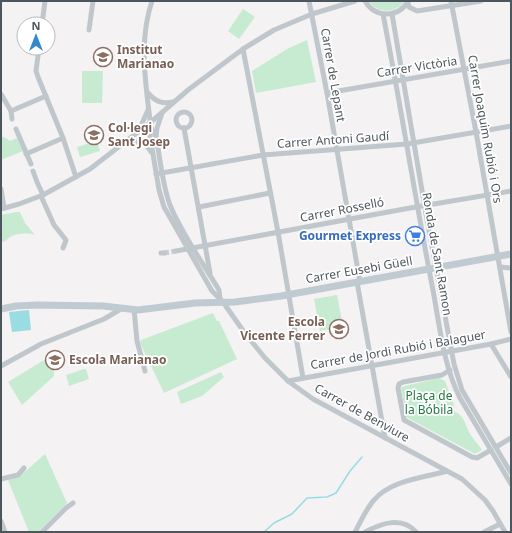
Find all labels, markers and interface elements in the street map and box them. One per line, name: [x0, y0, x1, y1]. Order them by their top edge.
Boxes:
north arrow: [16, 16, 56, 56]
text: N: [32, 18, 40, 33]
street label: Carrer de Lepant: [317, 27, 350, 124]
place label: Institut Marianao: [117, 41, 174, 72]
school or university icon: Institut Marianao: [92, 46, 114, 68]
street label: Carrer Victòria: [375, 52, 458, 81]
street label: Carrer Joaquim Rubió i Ors: [464, 53, 507, 205]
place label: Col·legi Sant Josep: [108, 119, 171, 150]
school or university icon: Col·legi Sant Josep: [83, 124, 105, 146]
street label: Carrer Antoni Gaudí: [276, 127, 391, 152]
street label: Ronda de Sant Ramon: [418, 191, 457, 317]
street label: Carrer Rosselló: [298, 193, 385, 226]
supermarket icon: Gourmet Express: [404, 225, 426, 247]
place label: Gourmet Express: [299, 227, 401, 244]
street label: Carrer Eusebi Güell: [304, 252, 414, 287]
place label: Escola Vicente Ferrer: [240, 313, 326, 344]
school or university icon: Escola Vicente Ferrer: [328, 318, 350, 340]
street label: Carrer de Jordi Rubió i Balaguer: [309, 326, 487, 373]
school or university icon: Escola Marianao: [44, 349, 66, 371]
place label: Escola Marianao: [69, 351, 166, 368]
street label: Carrer de Benviure: [312, 379, 413, 446]
park label: Plaça de la Bóbila: [405, 387, 453, 418]

